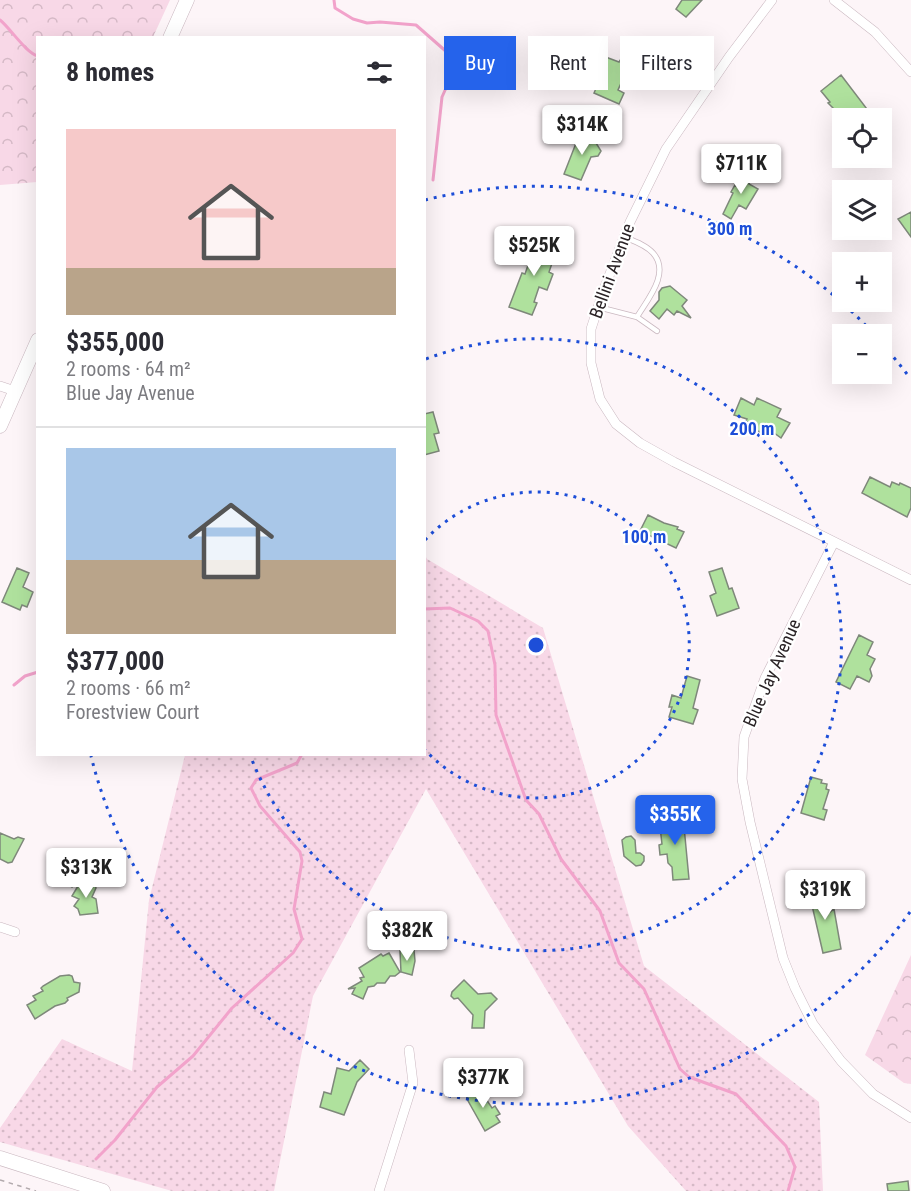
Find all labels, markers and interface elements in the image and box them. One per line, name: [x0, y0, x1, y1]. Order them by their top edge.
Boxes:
chip: Buy: [444, 36, 516, 90]
chip: Rent: [528, 36, 608, 90]
chip: Filters: [620, 36, 714, 90]
icon: filters: [363, 56, 396, 89]
text: 8 homes: [66, 57, 154, 87]
pin: $314K: [540, 105, 624, 156]
map controls: [832, 108, 892, 384]
button: locate: [832, 108, 892, 168]
text: $314K: [556, 112, 608, 136]
pin: $711K: [699, 144, 783, 195]
text: $711K: [715, 151, 767, 175]
icon: home: [177, 168, 285, 276]
button: layers: [832, 180, 892, 240]
text: 300 m: [708, 218, 752, 239]
street label: Bellini Avenue: [585, 221, 638, 321]
pin: $525K: [492, 226, 576, 277]
text: $525K: [508, 233, 560, 257]
button: +: [832, 252, 892, 312]
button: −: [832, 324, 892, 384]
text: $355,000: [66, 327, 164, 357]
text: 2 rooms · 64 m²: [66, 357, 191, 381]
text: Blue Jay Avenue: [66, 381, 195, 405]
text: 200 m: [730, 418, 774, 439]
icon: home: [177, 487, 285, 595]
text: 100 m: [622, 526, 666, 547]
street label: Blue Jay Avenue: [738, 616, 805, 730]
centre of rings: [526, 635, 546, 655]
text: $377,000: [66, 646, 164, 676]
text: 2 rooms · 66 m²: [66, 676, 191, 700]
text: Forestview Court: [66, 700, 199, 724]
pin: $355K: [633, 795, 717, 846]
text: $355K: [649, 802, 701, 826]
pin: $313K: [44, 848, 128, 899]
text: $313K: [60, 855, 112, 879]
pin: $319K: [783, 870, 867, 921]
text: $319K: [799, 877, 851, 901]
pin: $382K: [365, 911, 449, 962]
text: $382K: [381, 918, 433, 942]
pin: $377K: [441, 1058, 525, 1109]
text: $377K: [457, 1065, 509, 1089]

